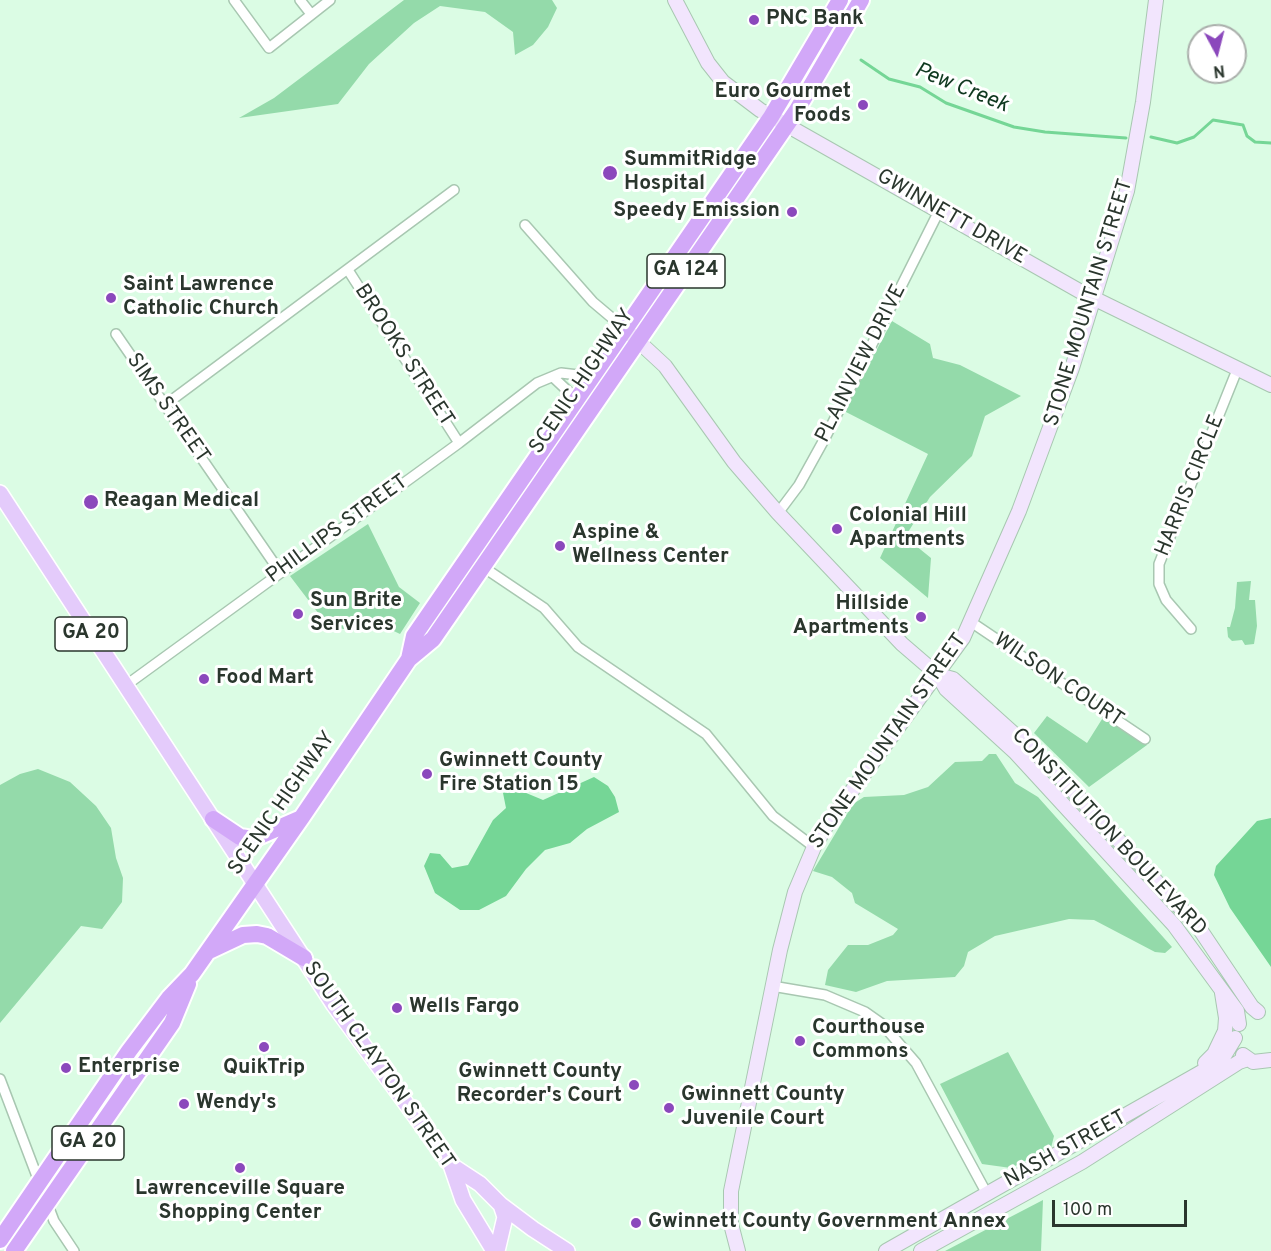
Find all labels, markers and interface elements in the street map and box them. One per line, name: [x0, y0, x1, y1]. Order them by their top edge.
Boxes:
place label: PNC Bank: [766, 7, 864, 33]
marker: PNC Bank: [747, 13, 761, 27]
north arrow: [1187, 24, 1247, 84]
water label: Pew Creek: [910, 58, 1012, 120]
text: N: [1212, 59, 1226, 81]
place label: Euro Gourmet Foods: [715, 80, 851, 130]
marker: Euro Gourmet Foods: [856, 98, 870, 112]
place label: SummitRidge Hospital: [624, 148, 757, 198]
marker: SummitRidge Hospital: [601, 164, 619, 182]
street label: GWINNETT DRIVE: [871, 165, 1031, 271]
street label: STONE MOUNTAIN STREET: [1040, 176, 1140, 430]
place label: Speedy Emission: [613, 199, 780, 225]
marker: Speedy Emission: [785, 205, 799, 219]
road number: GA 124: [647, 254, 725, 288]
place label: Saint Lawrence Catholic Church: [123, 273, 279, 323]
street label: BROOKS STREET: [348, 280, 458, 432]
street label: PLAINVIEW DRIVE: [811, 281, 913, 447]
marker: Saint Lawrence Catholic Church: [104, 291, 118, 305]
street label: SCENIC HIGHWAY: [525, 305, 641, 459]
street label: SIMS STREET: [120, 349, 214, 469]
street label: HARRIS CIRCLE: [1151, 412, 1231, 560]
street label: PHILLIPS STREET: [262, 470, 414, 590]
place label: Reagan Medical: [104, 489, 259, 515]
marker: Reagan Medical: [82, 493, 100, 511]
place label: Colonial Hill Apartments: [849, 504, 967, 554]
place label: Aspine & Wellness Center: [572, 521, 729, 571]
marker: Colonial Hill Apartments: [830, 522, 844, 536]
marker: Aspine & Wellness Center: [553, 539, 567, 553]
place label: Sun Brite Services: [310, 589, 402, 639]
place label: Hillside Apartments: [793, 592, 909, 642]
marker: Sun Brite Services: [291, 607, 305, 621]
marker: Hillside Apartments: [914, 610, 928, 624]
road number: GA 20: [55, 617, 127, 651]
street label: WILSON COURT: [988, 628, 1128, 734]
street label: STONE MOUNTAIN STREET: [805, 629, 973, 855]
place label: Food Mart: [216, 666, 314, 692]
marker: Food Mart: [197, 672, 211, 686]
street label: CONSTITUTION BOULEVARD: [1005, 724, 1211, 942]
street label: SCENIC HIGHWAY: [224, 727, 342, 881]
place label: Gwinnett County Fire Station 15: [439, 749, 603, 799]
marker: Gwinnett County Fire Station 15: [420, 767, 434, 781]
street label: SOUTH CLAYTON STREET: [297, 958, 459, 1174]
place label: Wells Fargo: [409, 995, 520, 1021]
marker: Wells Fargo: [390, 1001, 404, 1015]
place label: Courthouse Commons: [812, 1016, 925, 1066]
marker: Courthouse Commons: [793, 1034, 807, 1048]
marker: QuikTrip: [257, 1040, 271, 1054]
place label: Enterprise: [78, 1055, 180, 1081]
place label: QuikTrip: [223, 1056, 305, 1082]
place label: Gwinnett County Recorder's Court: [457, 1060, 622, 1110]
marker: Enterprise: [59, 1061, 73, 1075]
marker: Gwinnett County Recorder's Court: [627, 1078, 641, 1092]
place label: Gwinnett County Juvenile Court: [681, 1083, 845, 1133]
place label: Wendy's: [196, 1091, 277, 1117]
marker: Wendy's: [177, 1097, 191, 1111]
marker: Gwinnett County Juvenile Court: [662, 1101, 676, 1115]
street label: NASH STREET: [1000, 1106, 1132, 1194]
road number: GA 20: [52, 1126, 124, 1160]
marker: Lawrenceville Square Shopping Center: [233, 1161, 247, 1175]
place label: Lawrenceville Square Shopping Center: [135, 1177, 345, 1227]
scale bar: [1055, 1188, 1190, 1226]
text: 100 m: [1063, 1199, 1112, 1222]
place label: Gwinnett County Government Annex: [648, 1210, 1006, 1236]
marker: Gwinnett County Government Annex: [629, 1216, 643, 1230]

